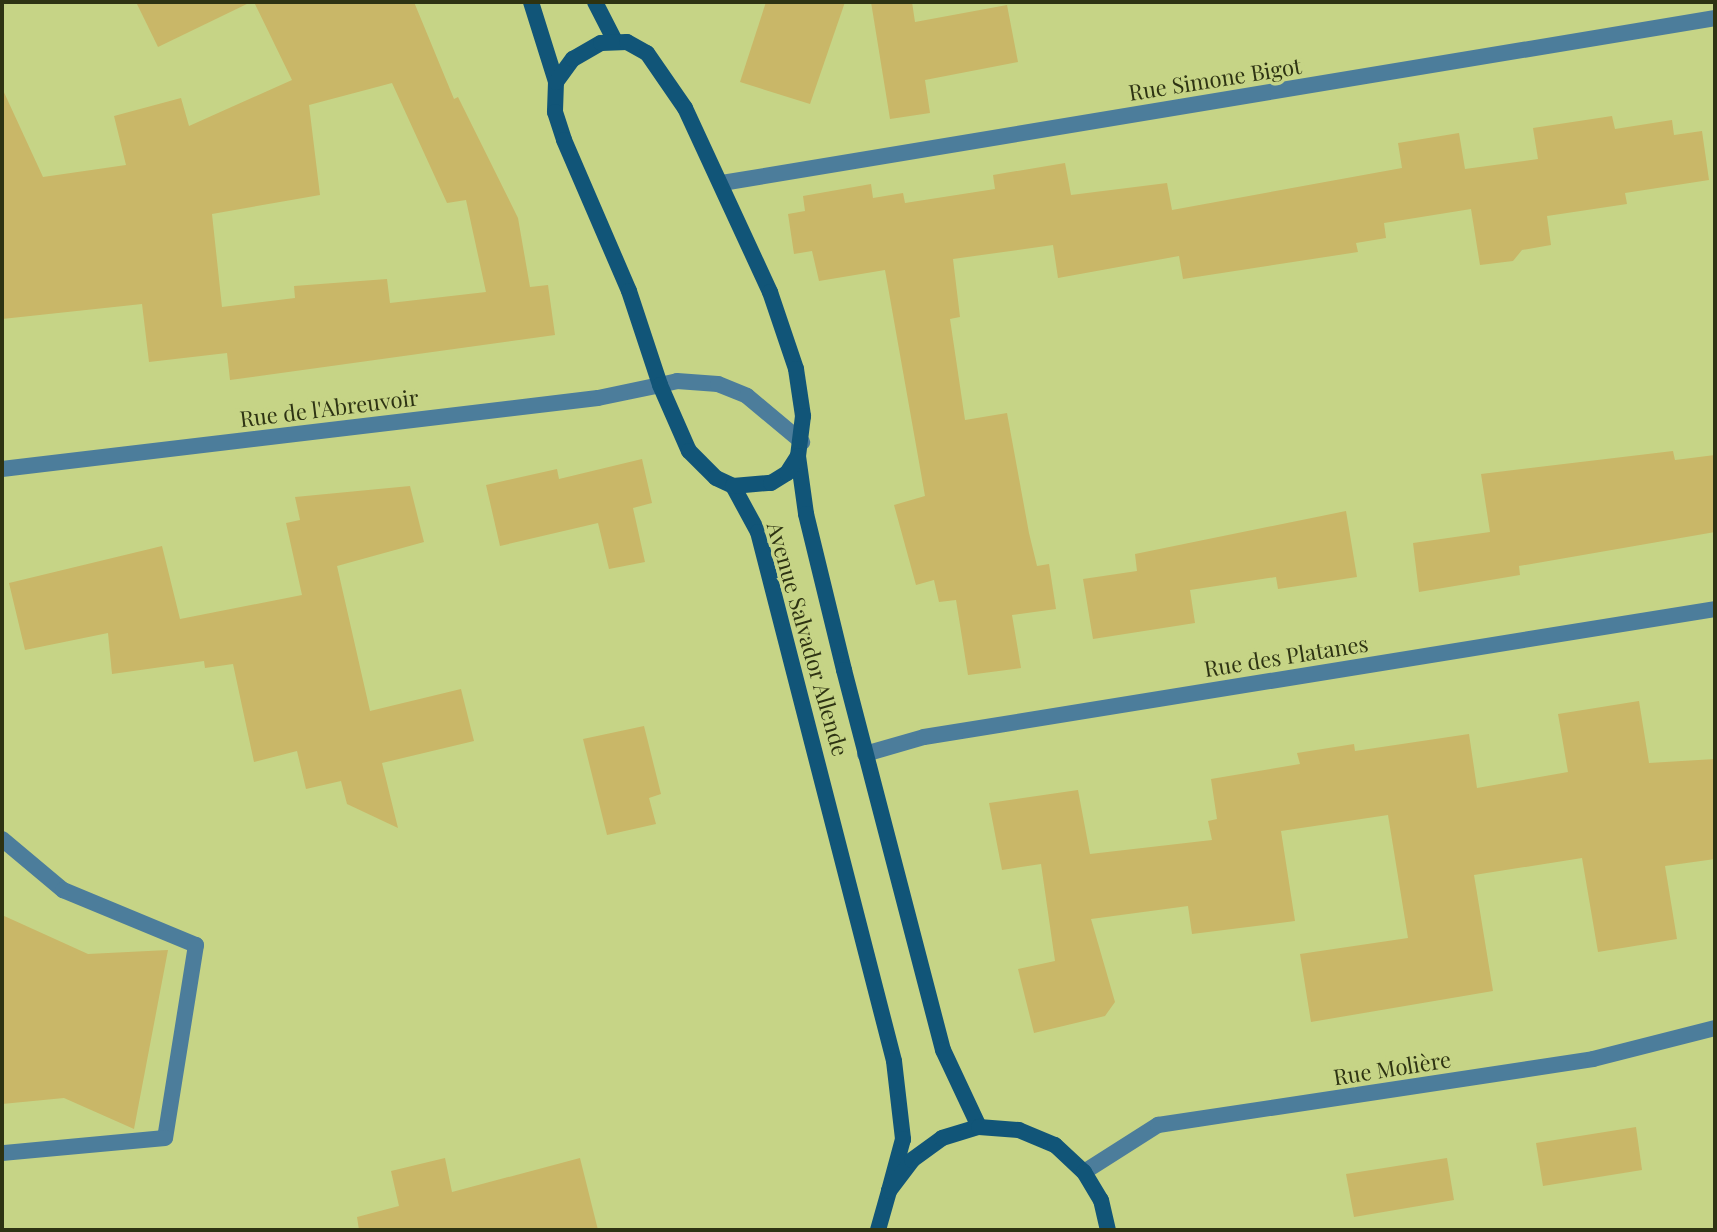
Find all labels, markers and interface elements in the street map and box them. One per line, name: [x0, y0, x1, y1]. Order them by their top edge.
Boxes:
street label: Rue Simone Bigot: [1127, 52, 1303, 106]
street label: Rue de l'Abreuvoir: [238, 384, 420, 432]
street label: Avenue Salvador Allende: [762, 518, 854, 760]
street label: Rue des Platanes: [1202, 630, 1370, 682]
street label: Rue Molière: [1331, 1046, 1453, 1090]

